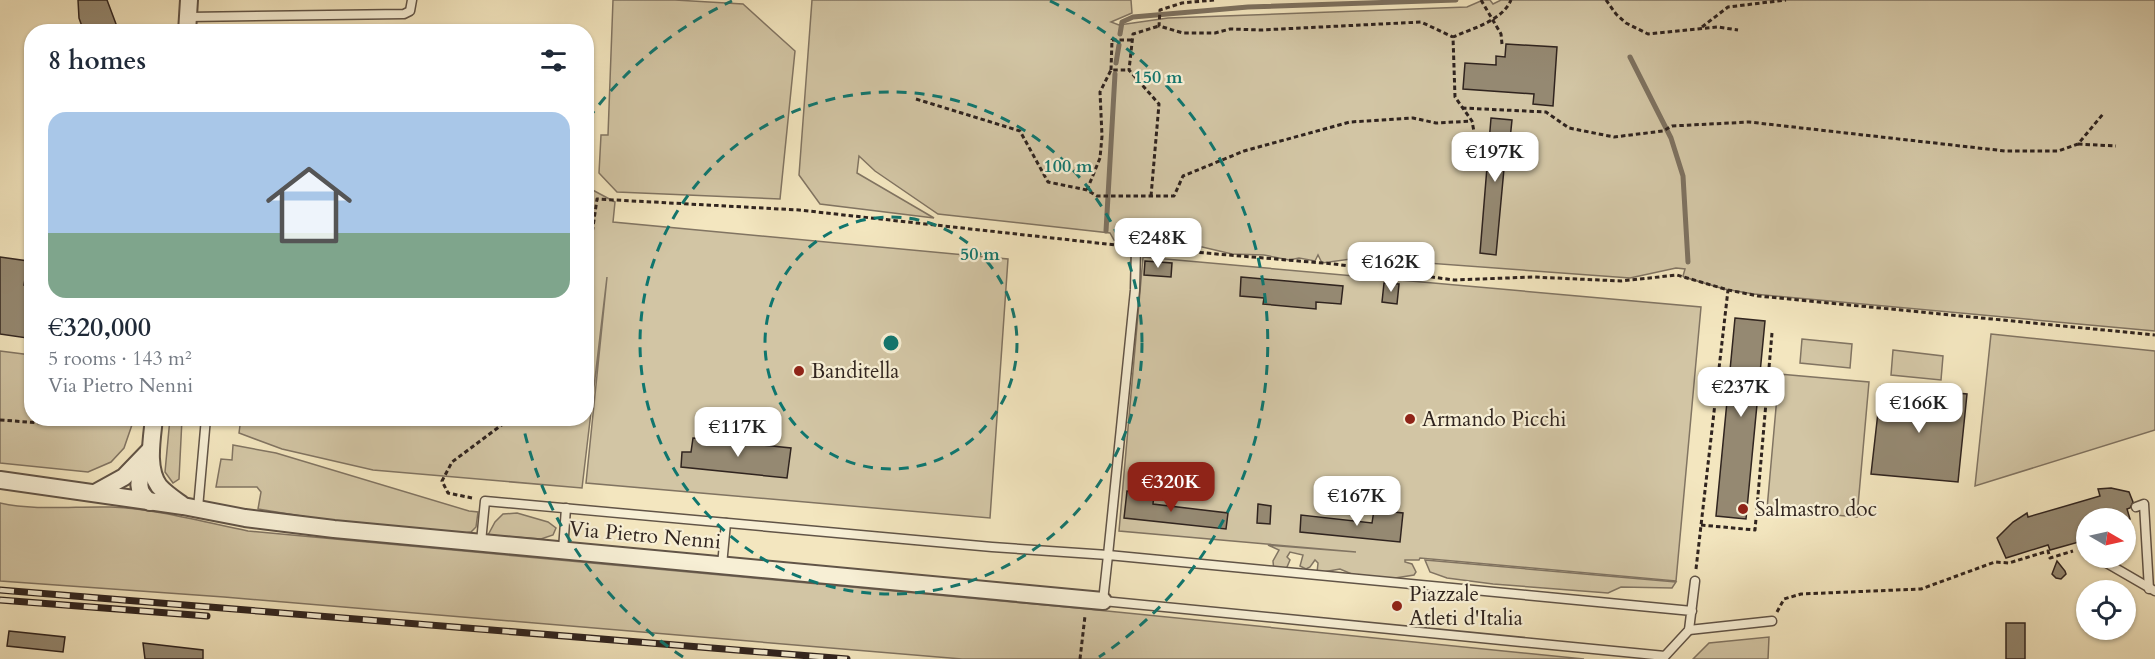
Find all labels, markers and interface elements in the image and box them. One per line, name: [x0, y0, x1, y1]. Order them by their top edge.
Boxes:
text: 8 homes: [48, 43, 146, 78]
icon: filters: [537, 44, 570, 77]
text: 150 m: [1133, 65, 1183, 90]
pin: €197K: [1453, 132, 1537, 183]
text: €197K: [1466, 138, 1524, 165]
icon: home: [255, 151, 363, 259]
text: 100 m: [1043, 154, 1093, 179]
pin: €248K: [1116, 218, 1200, 269]
text: €248K: [1129, 224, 1187, 251]
text: 50 m: [960, 242, 1000, 267]
pin: €162K: [1349, 242, 1433, 293]
text: €162K: [1362, 248, 1420, 275]
text: €320,000: [48, 310, 151, 345]
centre of rings: [881, 333, 901, 353]
text: 5 rooms · 143 m²: [48, 345, 192, 372]
place label: Banditella: [811, 357, 899, 386]
marker: Banditella: [792, 364, 806, 378]
pin: €237K: [1699, 367, 1783, 418]
text: Via Pietro Nenni: [48, 372, 193, 399]
text: €237K: [1712, 373, 1770, 400]
pin: €166K: [1877, 383, 1961, 434]
text: €166K: [1890, 389, 1948, 416]
place label: Armando Picchi: [1422, 405, 1567, 434]
pin: €117K: [696, 407, 780, 458]
marker: Armando Picchi: [1403, 412, 1417, 426]
text: €117K: [709, 413, 767, 440]
pin: €320K: [1129, 462, 1213, 513]
text: €320K: [1142, 468, 1200, 495]
pin: €167K: [1315, 476, 1399, 527]
text: €167K: [1328, 482, 1386, 509]
place label: Salmastro doc: [1755, 495, 1877, 524]
marker: Salmastro doc: [1736, 502, 1750, 516]
north arrow: [2076, 508, 2136, 568]
map controls: [2076, 508, 2136, 640]
street label: Via Pietro Nenni: [568, 514, 722, 557]
place label: Piazzale Atleti d'Italia: [1409, 580, 1523, 633]
button: locate: [2076, 580, 2136, 640]
marker: Piazzale Atleti d'Italia: [1390, 599, 1404, 613]

